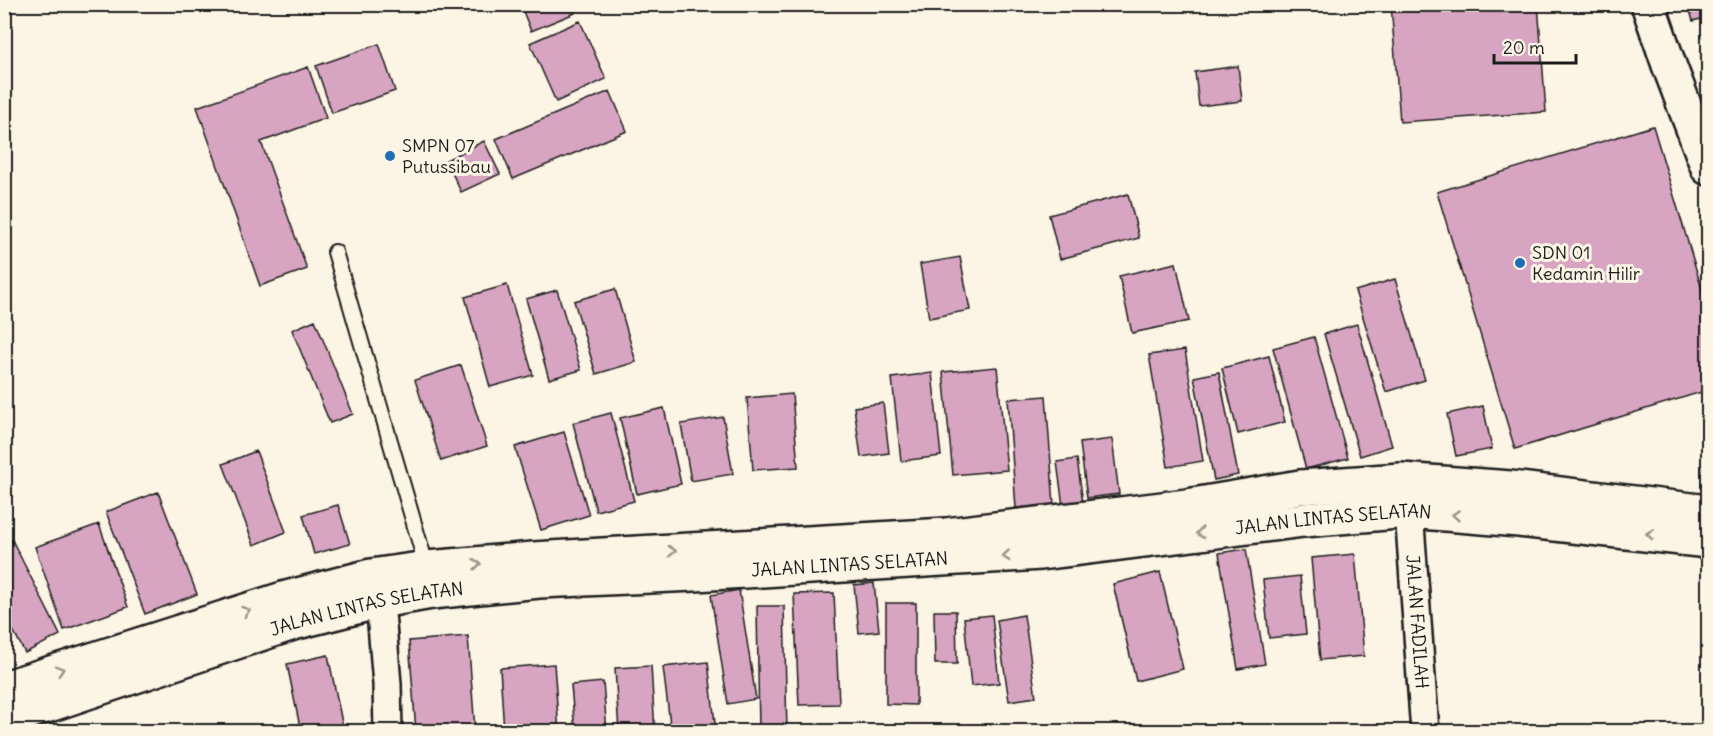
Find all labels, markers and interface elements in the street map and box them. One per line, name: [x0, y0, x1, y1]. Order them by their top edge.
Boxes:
scale bar: [1494, 27, 1576, 65]
text: 20 m: [1503, 36, 1545, 59]
place label: SMPN 07 Putussibau: [402, 134, 491, 178]
marker: SMPN 07 Putussibau: [383, 149, 397, 163]
place label: SDN 01 Kedamin Hilir: [1532, 241, 1641, 285]
marker: SDN 01 Kedamin Hilir: [1513, 256, 1527, 270]
street label: JALAN LINTAS SELATAN: [1234, 499, 1432, 540]
one-way arrow: [1452, 509, 1461, 522]
one-way arrow: [1195, 526, 1204, 539]
one-way arrow: [1646, 528, 1655, 541]
one-way arrow: [668, 545, 677, 558]
street label: JALAN LINTAS SELATAN: [750, 547, 949, 582]
one-way arrow: [1002, 549, 1011, 562]
street label: JALAN FADILAH: [1401, 554, 1434, 690]
one-way arrow: [473, 558, 482, 571]
street label: JALAN LINTAS SELATAN: [267, 577, 464, 641]
one-way arrow: [240, 606, 251, 618]
one-way arrow: [54, 665, 65, 677]

